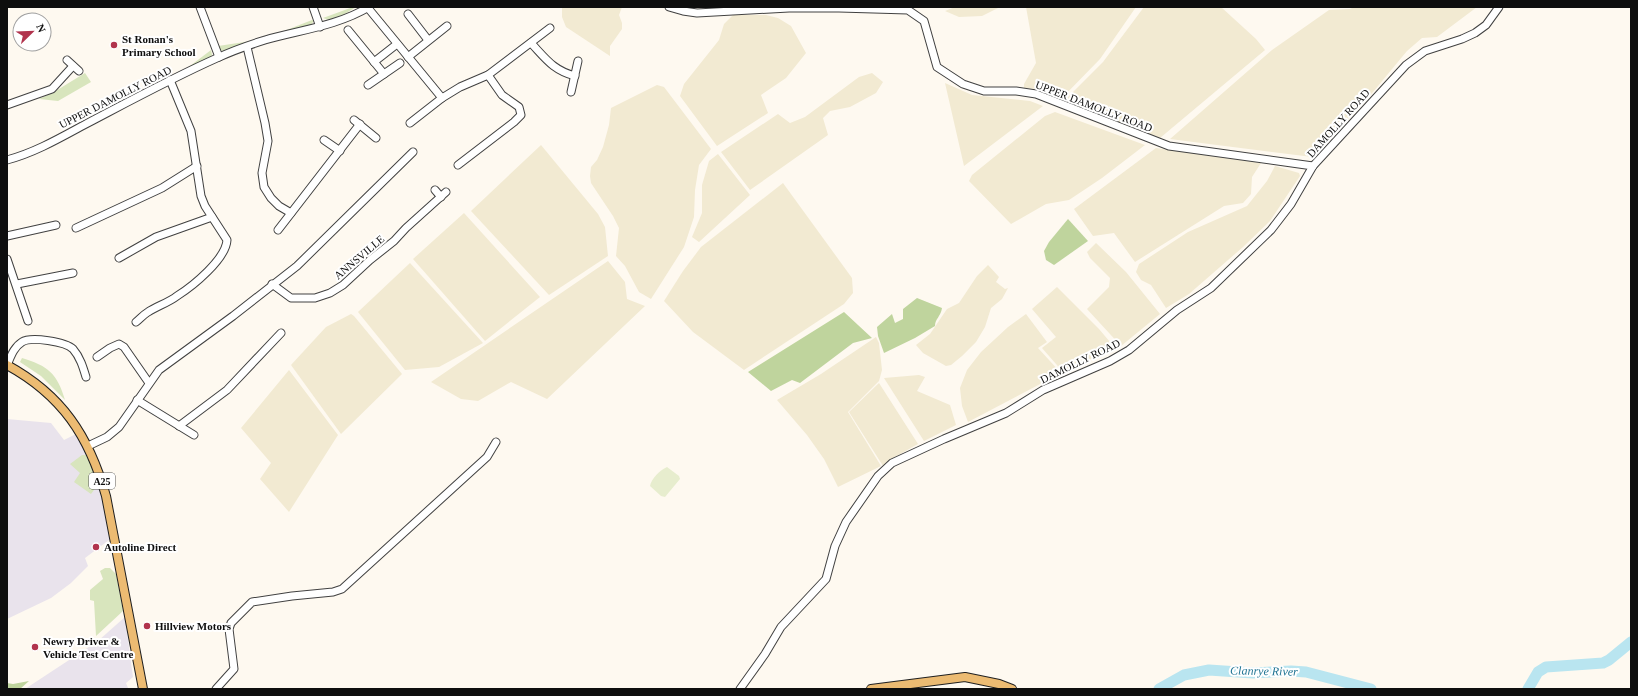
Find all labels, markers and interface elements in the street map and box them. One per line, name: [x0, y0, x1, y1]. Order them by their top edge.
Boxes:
north arrow: [12, 12, 52, 52]
text: N: [34, 22, 48, 34]
place label: St Ronan's Primary School: [122, 33, 196, 58]
marker: St Ronan's Primary School: [109, 40, 119, 50]
street label: UPPER DAMOLLY ROAD: [57, 63, 173, 131]
street label: UPPER DAMOLLY ROAD: [1034, 78, 1154, 134]
street label: DAMOLLY ROAD: [1304, 86, 1372, 159]
street label: ANNSVILLE: [332, 232, 387, 281]
street label: DAMOLLY ROAD: [1038, 336, 1122, 386]
road number: A25: [89, 473, 115, 489]
place label: Autoline Direct: [104, 541, 177, 553]
marker: Autoline Direct: [91, 542, 101, 552]
place label: Hillview Motors: [155, 620, 232, 632]
marker: Hillview Motors: [142, 621, 152, 631]
place label: Newry Driver & Vehicle Test Centre: [43, 635, 134, 660]
marker: Newry Driver & Vehicle Test Centre: [30, 642, 40, 652]
water label: Clanrye River: [1230, 663, 1298, 679]

